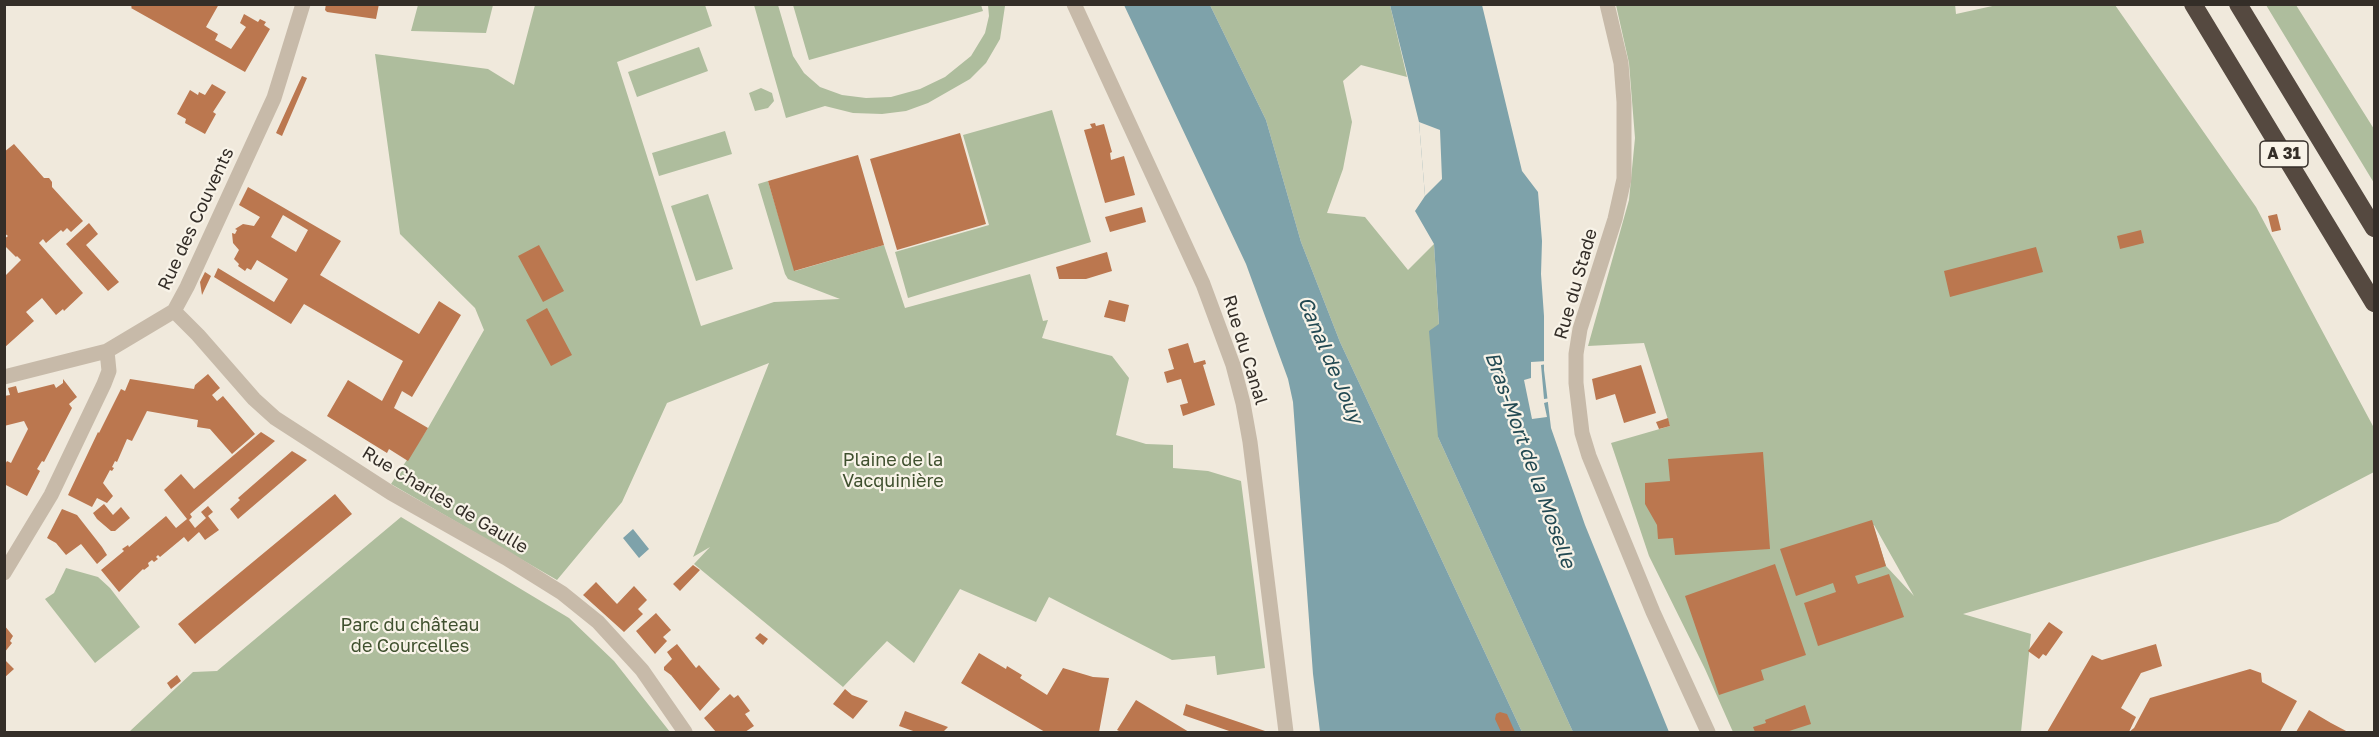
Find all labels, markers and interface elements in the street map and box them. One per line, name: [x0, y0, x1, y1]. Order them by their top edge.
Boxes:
road number: A 31: [2260, 141, 2308, 167]
street label: Rue des Couvents: [153, 144, 239, 294]
street label: Rue du Stade: [1550, 226, 1602, 342]
street label: Rue du Canal: [1218, 293, 1272, 407]
water label: Canal de Jouy: [1293, 293, 1367, 427]
water label: Bras-Mort de la Moselle: [1480, 349, 1580, 571]
street label: Rue Charles de Gaulle: [358, 442, 532, 558]
park label: Plaine de la Vacquinière: [842, 449, 944, 492]
park label: Parc du château de Courcelles: [341, 614, 479, 656]

